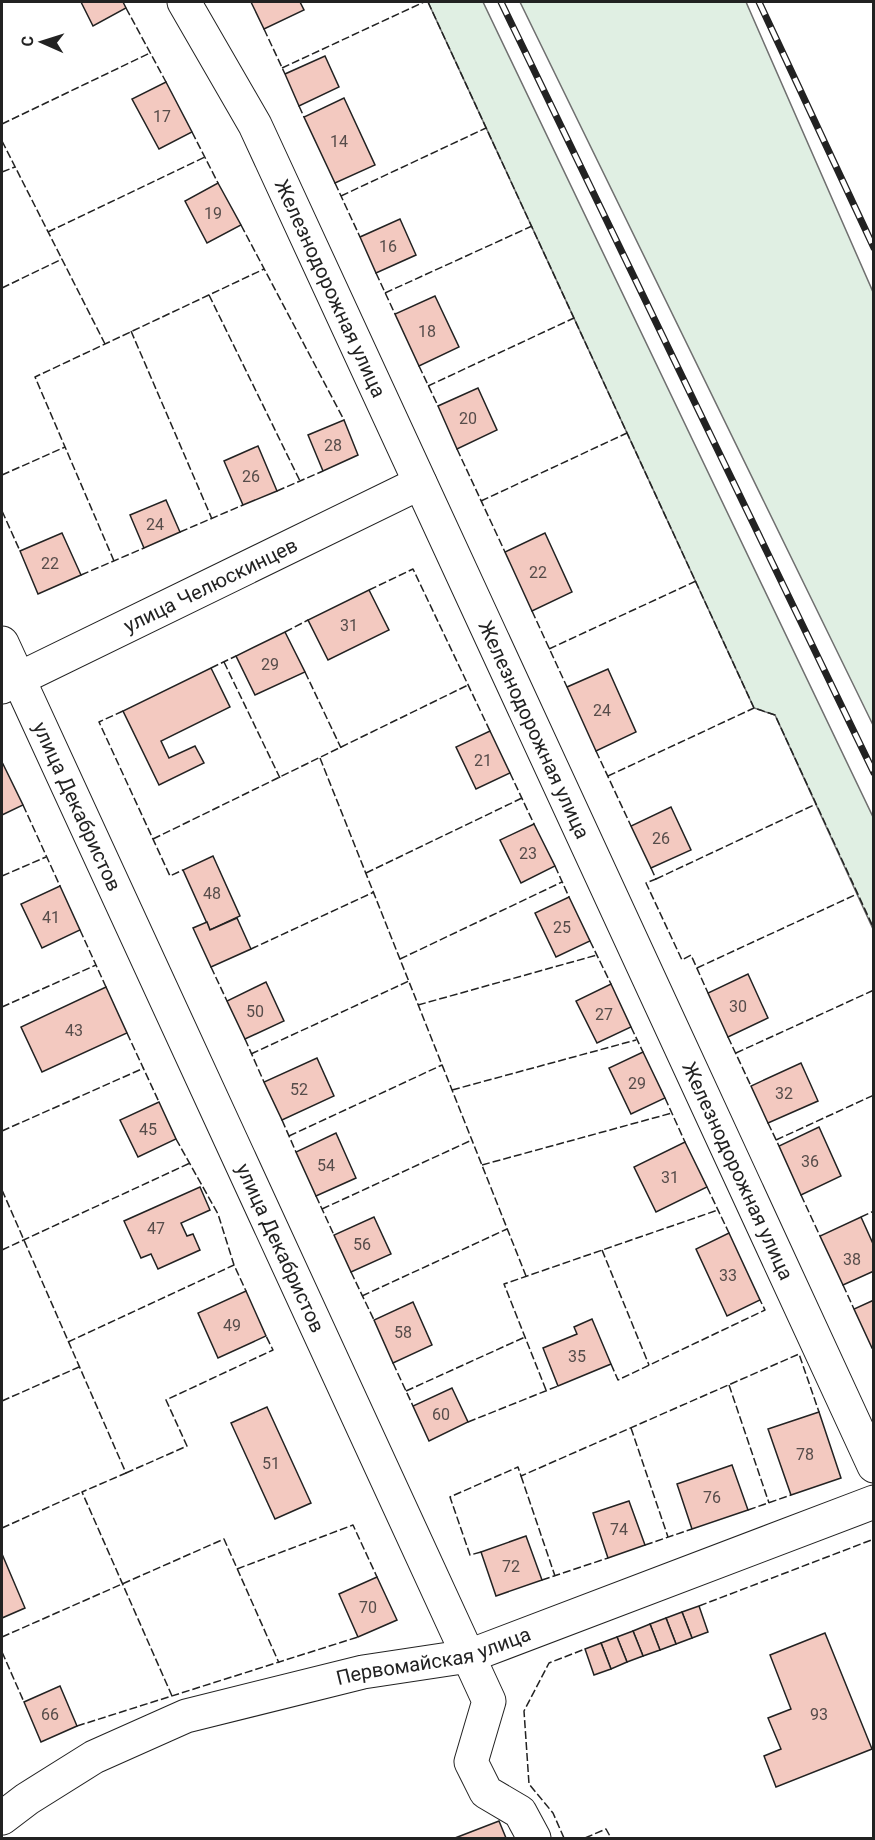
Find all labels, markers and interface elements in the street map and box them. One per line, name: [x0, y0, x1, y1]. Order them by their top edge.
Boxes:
north arrow: [12, 12, 72, 72]
text: С: [18, 36, 37, 47]
house number: 17: [153, 107, 171, 126]
house number: 14: [330, 132, 348, 151]
street label: Железнодорожная улица: [270, 175, 391, 401]
house number: 19: [204, 204, 222, 223]
house number: 16: [379, 237, 397, 256]
house number: 18: [418, 322, 436, 341]
house number: 20: [459, 409, 477, 428]
house number: 28: [324, 436, 342, 455]
house number: 26: [242, 467, 260, 486]
house number: 24: [146, 515, 164, 534]
street label: улица Челюскинцев: [120, 533, 301, 638]
house number: 22: [41, 554, 59, 573]
house number: 22: [529, 563, 547, 582]
house number: 31: [340, 616, 358, 635]
street label: Железнодорожная улица: [473, 617, 595, 843]
house number: 29: [261, 655, 279, 674]
house number: 24: [593, 701, 611, 720]
street label: улица Декабристов: [28, 718, 127, 895]
house number: 21: [474, 751, 492, 770]
house number: 26: [652, 829, 670, 848]
house number: 23: [519, 844, 537, 863]
house number: 48: [203, 884, 221, 903]
house number: 41: [42, 908, 60, 927]
house number: 25: [553, 918, 571, 937]
house number: 30: [729, 997, 747, 1016]
house number: 50: [246, 1002, 264, 1021]
house number: 27: [595, 1005, 613, 1024]
house number: 43: [65, 1021, 83, 1040]
street label: Железнодорожная улица: [677, 1058, 798, 1284]
house number: 29: [628, 1074, 646, 1093]
house number: 52: [290, 1080, 308, 1099]
house number: 32: [775, 1084, 793, 1103]
house number: 45: [139, 1120, 157, 1139]
house number: 36: [801, 1152, 819, 1171]
house number: 54: [317, 1156, 335, 1175]
street label: улица Декабристов: [231, 1160, 330, 1336]
house number: 31: [661, 1168, 679, 1187]
house number: 47: [147, 1219, 165, 1238]
house number: 56: [353, 1235, 371, 1254]
house number: 38: [843, 1250, 861, 1269]
house number: 33: [719, 1266, 737, 1285]
house number: 49: [223, 1316, 241, 1335]
house number: 58: [394, 1323, 412, 1342]
house number: 35: [568, 1347, 586, 1366]
house number: 60: [432, 1405, 450, 1424]
house number: 78: [796, 1445, 814, 1464]
house number: 51: [262, 1454, 280, 1473]
house number: 76: [703, 1488, 721, 1507]
house number: 74: [610, 1520, 628, 1539]
house number: 72: [502, 1557, 520, 1576]
house number: 70: [359, 1598, 377, 1617]
street label: Первомайская улица: [334, 1622, 534, 1690]
house number: 66: [41, 1705, 59, 1724]
house number: 93: [810, 1705, 828, 1724]

